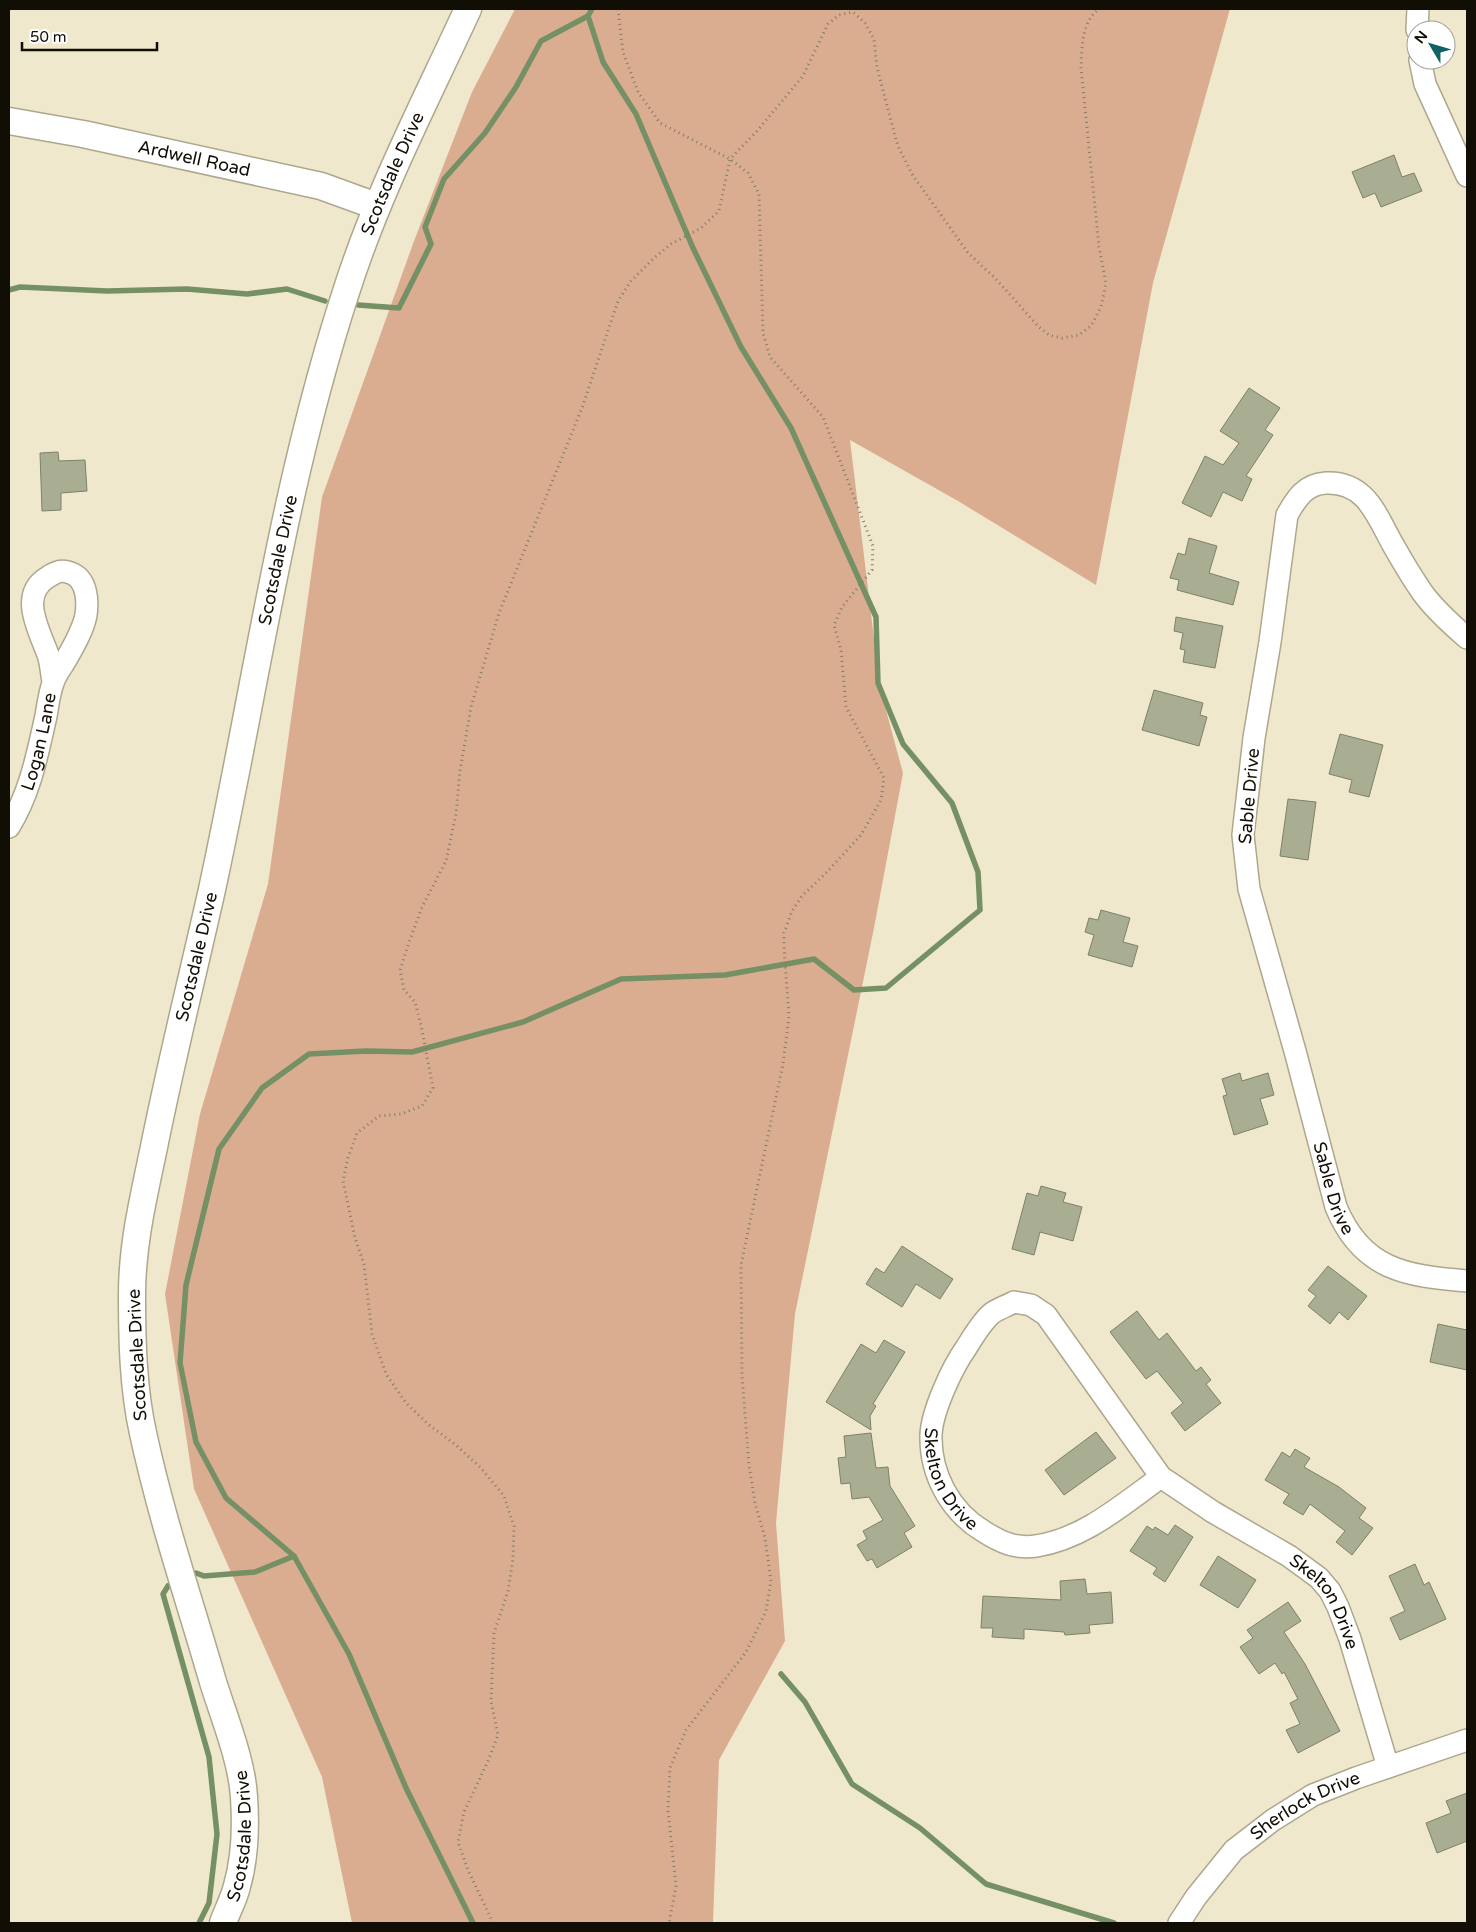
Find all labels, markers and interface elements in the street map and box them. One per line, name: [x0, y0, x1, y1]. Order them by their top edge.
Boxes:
scale bar: [22, 20, 158, 52]
north arrow: [1406, 20, 1456, 70]
text: 50 m: [30, 28, 67, 46]
text: N: [1411, 28, 1431, 47]
street label: Scotsdale Drive: [356, 108, 429, 238]
street label: Ardwell Road: [136, 135, 253, 181]
street label: Scotsdale Drive: [254, 493, 302, 627]
street label: Logan Lane: [16, 691, 61, 794]
street label: Sable Drive: [1234, 747, 1264, 845]
street label: Scotsdale Drive: [171, 890, 222, 1024]
street label: Sable Drive: [1308, 1139, 1359, 1239]
street label: Scotsdale Drive: [123, 1288, 151, 1422]
street label: Skelton Drive: [920, 1427, 983, 1535]
street label: Skelton Drive: [1285, 1549, 1363, 1652]
street label: Sherlock Drive: [1246, 1767, 1363, 1845]
street label: Scotsdale Drive: [222, 1768, 256, 1905]

